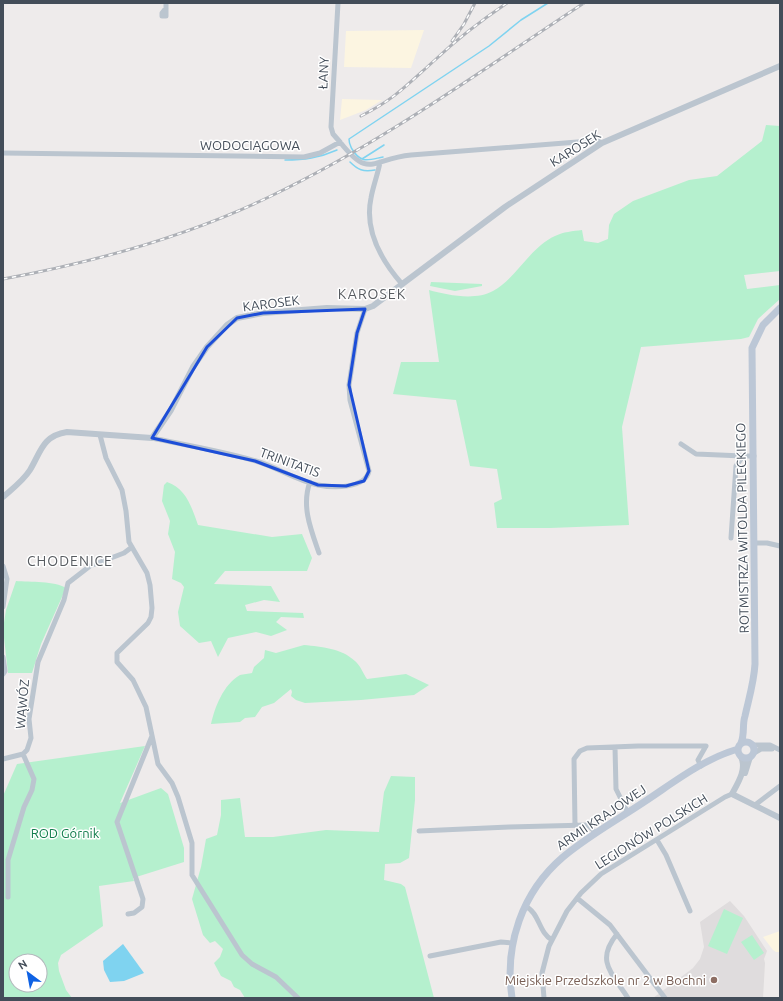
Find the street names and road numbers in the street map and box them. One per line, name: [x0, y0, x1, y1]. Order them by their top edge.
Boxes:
street label: ŁANY: [315, 56, 331, 90]
street label: KAROSEK: [547, 127, 603, 169]
street label: WODOCIĄGOWA: [200, 138, 301, 152]
street label: KAROSEK: [242, 293, 300, 313]
street label: ROTMISTRZA WITOLDA PILECKIEGO: [733, 423, 751, 633]
street label: TRINITATIS: [258, 445, 322, 479]
street label: WĄWÓZ: [13, 679, 31, 729]
street label: ARMII KRAJOWEJ: [554, 782, 648, 852]
street label: LEGIONÓW POLSKICH: [592, 791, 710, 871]

